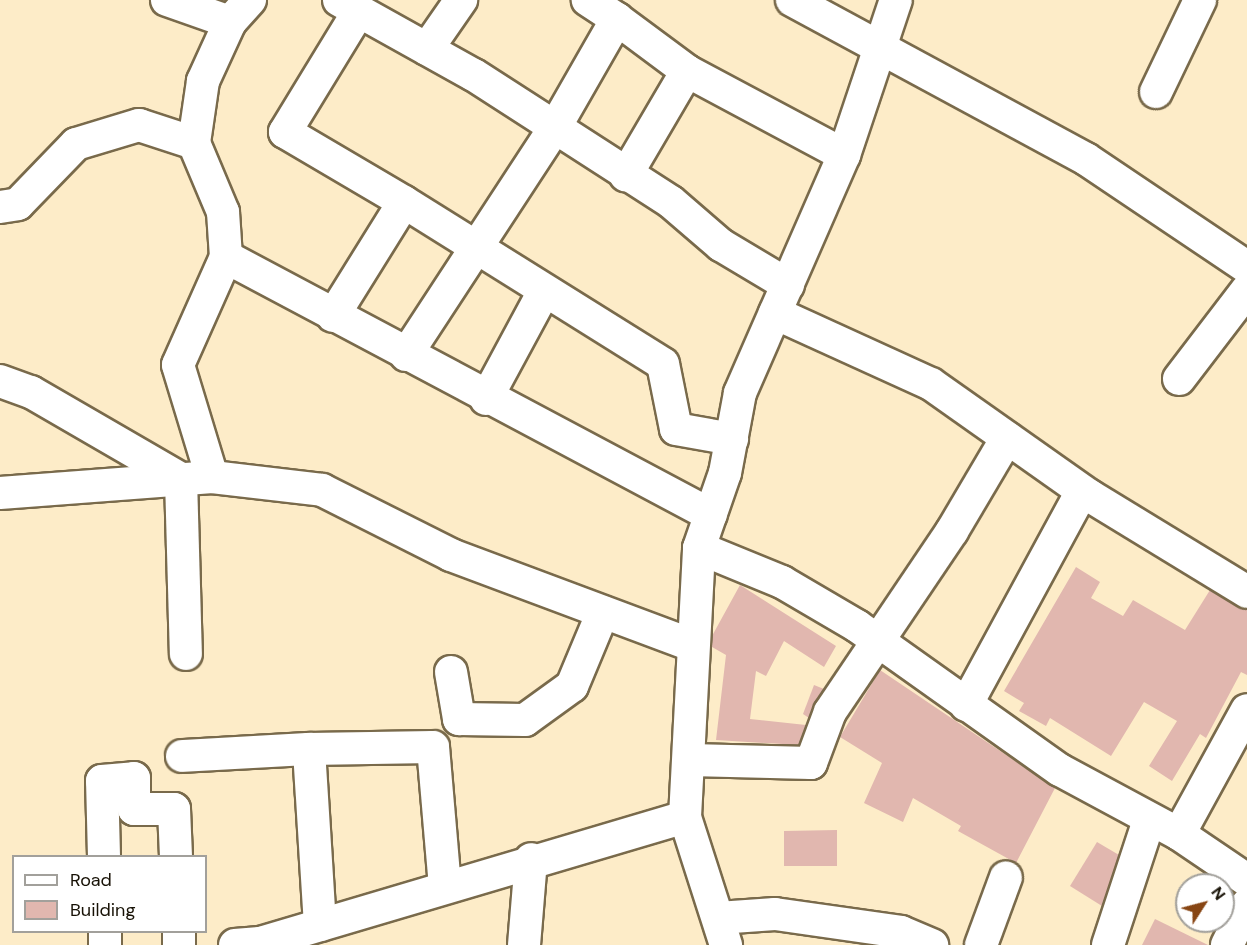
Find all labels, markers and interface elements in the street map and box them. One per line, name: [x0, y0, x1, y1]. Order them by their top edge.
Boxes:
legend: [12, 855, 207, 933]
text: Road: [70, 868, 112, 892]
north arrow: [1175, 873, 1235, 933]
text: N: [1206, 882, 1230, 904]
text: Building: [70, 898, 135, 922]

